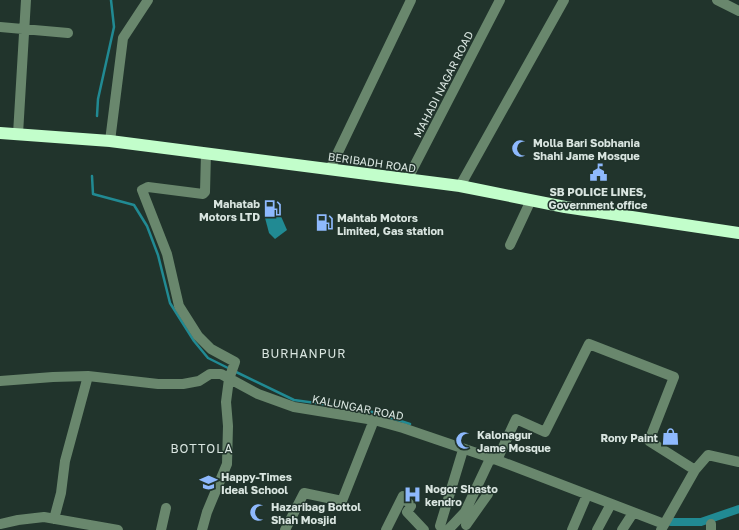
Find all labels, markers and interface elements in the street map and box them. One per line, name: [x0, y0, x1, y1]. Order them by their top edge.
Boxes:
street label: MAHADI NAGAR ROAD: [411, 28, 476, 139]
place label: Molla Bari Sobhania Shahi Jame Mosque: [533, 136, 640, 162]
mosque icon: Molla Bari Sobhania Shahi Jame Mosque: [510, 138, 530, 158]
street label: BERIBADH ROAD: [327, 149, 417, 175]
public building icon: SB POLICE LINES, Government office: [588, 163, 608, 183]
place label: SB POLICE LINES, Government office: [549, 185, 648, 211]
place label: Mahatab Motors LTD: [199, 197, 260, 223]
fuel station icon: Mahatab Motors LTD: [263, 199, 283, 219]
place label: Mahtab Motors Limited, Gas station: [337, 211, 444, 237]
fuel station icon: Mahtab Motors Limited, Gas station: [314, 213, 334, 233]
district label: BURHANPUR: [261, 346, 347, 361]
street label: KALUNGAR ROAD: [311, 392, 405, 422]
shop icon: Rony Paint: [661, 427, 681, 447]
place label: Kalonagur Jame Mosque: [477, 428, 551, 454]
mosque icon: Kalonagur Jame Mosque: [454, 430, 474, 450]
place label: Rony Paint: [600, 431, 659, 444]
district label: BOTTOLA: [171, 441, 233, 456]
place label: Happy-Times Ideal School: [221, 470, 292, 496]
school or university icon: Happy-Times Ideal School: [198, 472, 218, 492]
place label: Nogor Shasto kendro: [425, 482, 498, 508]
hospital icon: Nogor Shasto kendro: [402, 484, 422, 504]
place label: Hazaribag Bottol Shah Mosjid: [271, 500, 361, 526]
mosque icon: Hazaribag Bottol Shah Mosjid: [248, 502, 268, 522]

